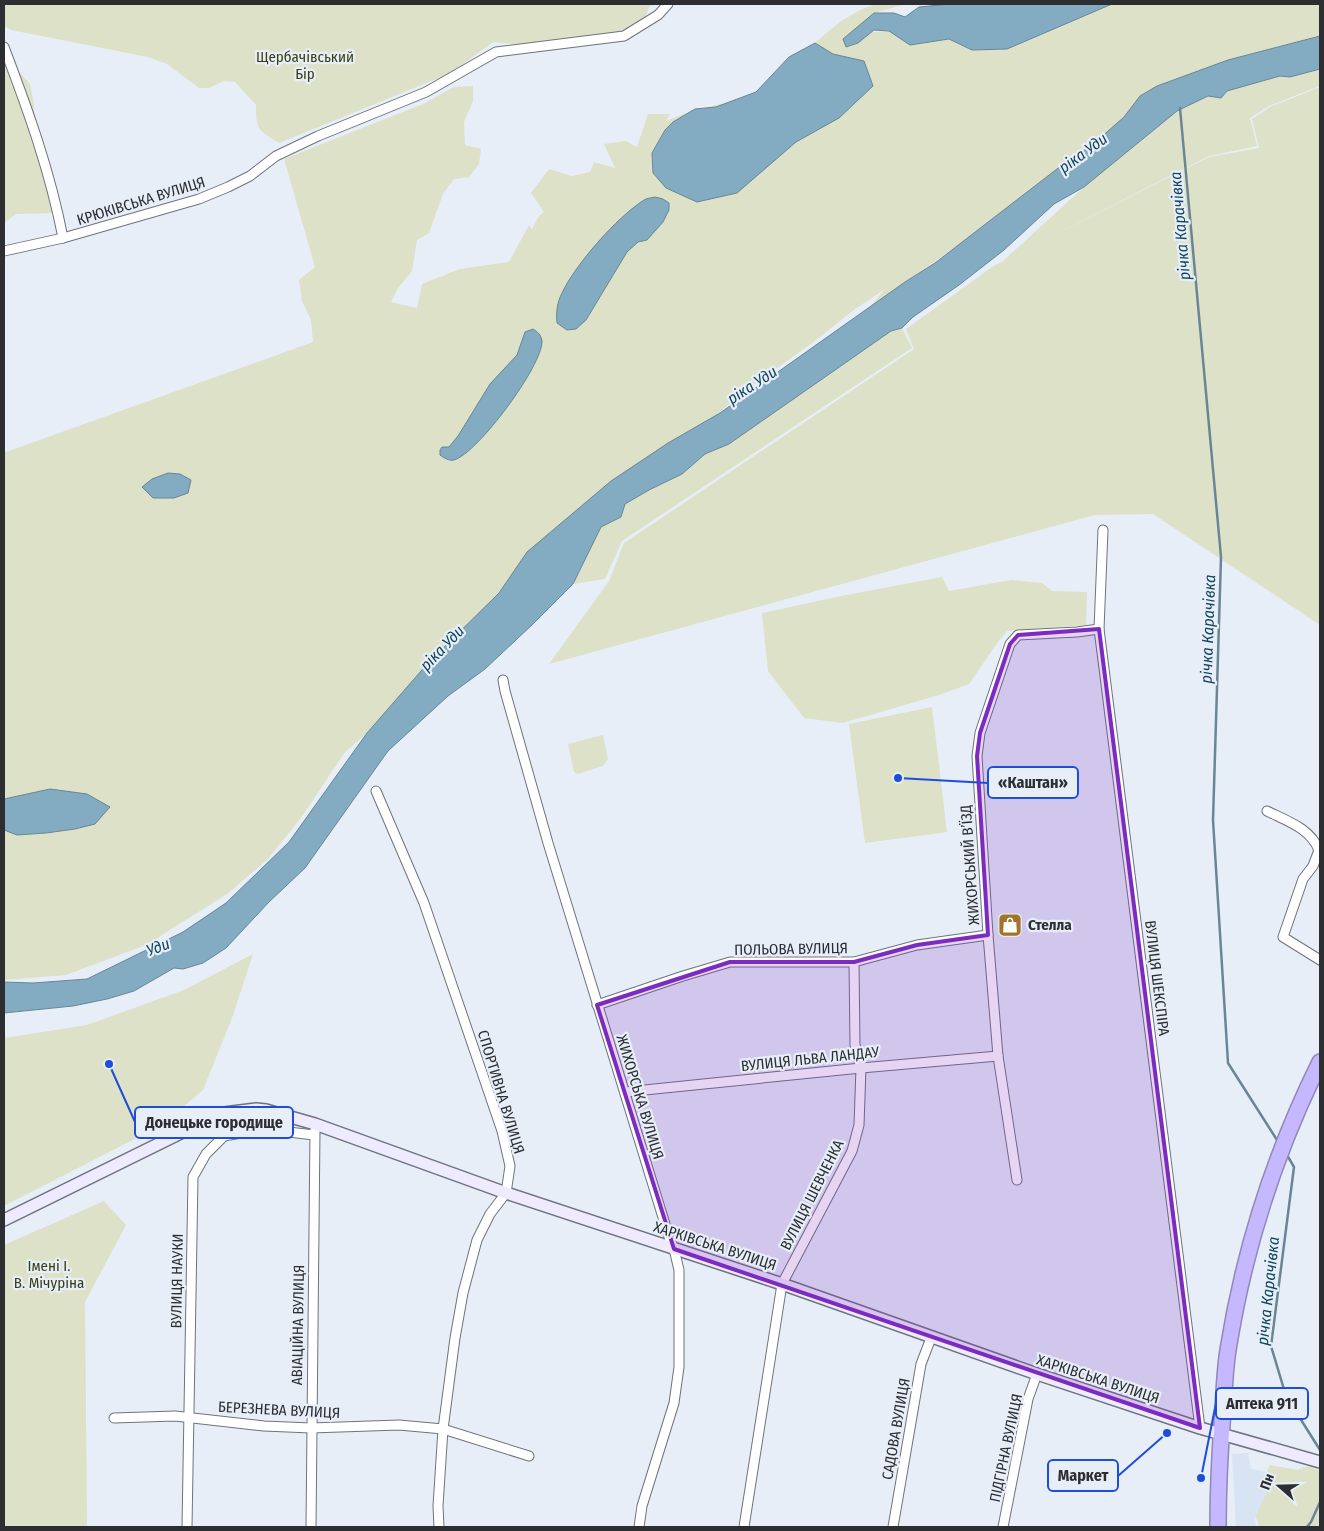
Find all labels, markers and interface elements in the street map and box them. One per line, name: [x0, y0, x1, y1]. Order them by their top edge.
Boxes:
park label: Щербачівський Бір: [256, 48, 354, 83]
water label: ріка Уди: [1055, 129, 1111, 177]
water label: річка Карачівка: [1166, 171, 1194, 281]
street label: КРЮКІВСЬКА ВУЛИЦЯ: [75, 173, 207, 229]
water label: ріка Уди: [723, 362, 781, 408]
water label: річка Карачівка: [1197, 574, 1219, 684]
water label: ріка Уди: [416, 621, 468, 675]
callout: «Каштан»: [988, 767, 1078, 798]
text: «Каштан»: [998, 773, 1068, 792]
street label: ЖИХОРСЬКИЙ В’ЇЗД: [957, 804, 983, 926]
shop icon: Стелла: [997, 912, 1023, 938]
place label: Стелла: [1028, 916, 1072, 934]
street label: ВУЛИЦЯ ШЕКСПІРА: [1141, 919, 1173, 1037]
water label: Уди: [144, 934, 172, 960]
street label: ПОЛЬОВА ВУЛИЦЯ: [734, 939, 848, 959]
street label: СПОРТИВНА ВУЛИЦЯ: [474, 1028, 528, 1156]
street label: ЖИХОРСЬКА ВУЛИЦЯ: [612, 1032, 668, 1162]
street label: ВУЛИЦЯ ЛЬВА ЛАНДАУ: [740, 1043, 881, 1075]
callout: Донецьке городище: [135, 1107, 293, 1138]
text: Донецьке городище: [144, 1113, 283, 1132]
street label: ВУЛИЦЯ ШЕВЧЕНКА: [776, 1137, 848, 1253]
street label: ХАРКІВСЬКА ВУЛИЦЯ: [651, 1218, 779, 1274]
street label: ВУЛИЦЯ НАУКИ: [167, 1233, 187, 1329]
water label: річка Карачівка: [1253, 1236, 1283, 1346]
park label: Імені І. В. Мічуріна: [14, 1257, 84, 1292]
street label: АВІАЦІЙНА ВУЛИЦЯ: [288, 1265, 308, 1385]
street label: ХАРКІВСЬКА ВУЛИЦЯ: [1034, 1351, 1162, 1407]
street label: САДОВА ВУЛИЦЯ: [878, 1377, 914, 1481]
callout: Аптека 911: [1216, 1388, 1308, 1419]
street label: ПІДГІРНА ВУЛИЦЯ: [986, 1392, 1026, 1504]
text: Аптека 911: [1225, 1394, 1298, 1413]
street label: БЕРЕЗНЕВА ВУЛИЦЯ: [217, 1398, 341, 1422]
callout: Маркет: [1048, 1460, 1118, 1491]
north arrow: [1254, 1461, 1304, 1511]
text: Маркет: [1058, 1466, 1108, 1485]
text: Пн: [1257, 1471, 1278, 1492]

